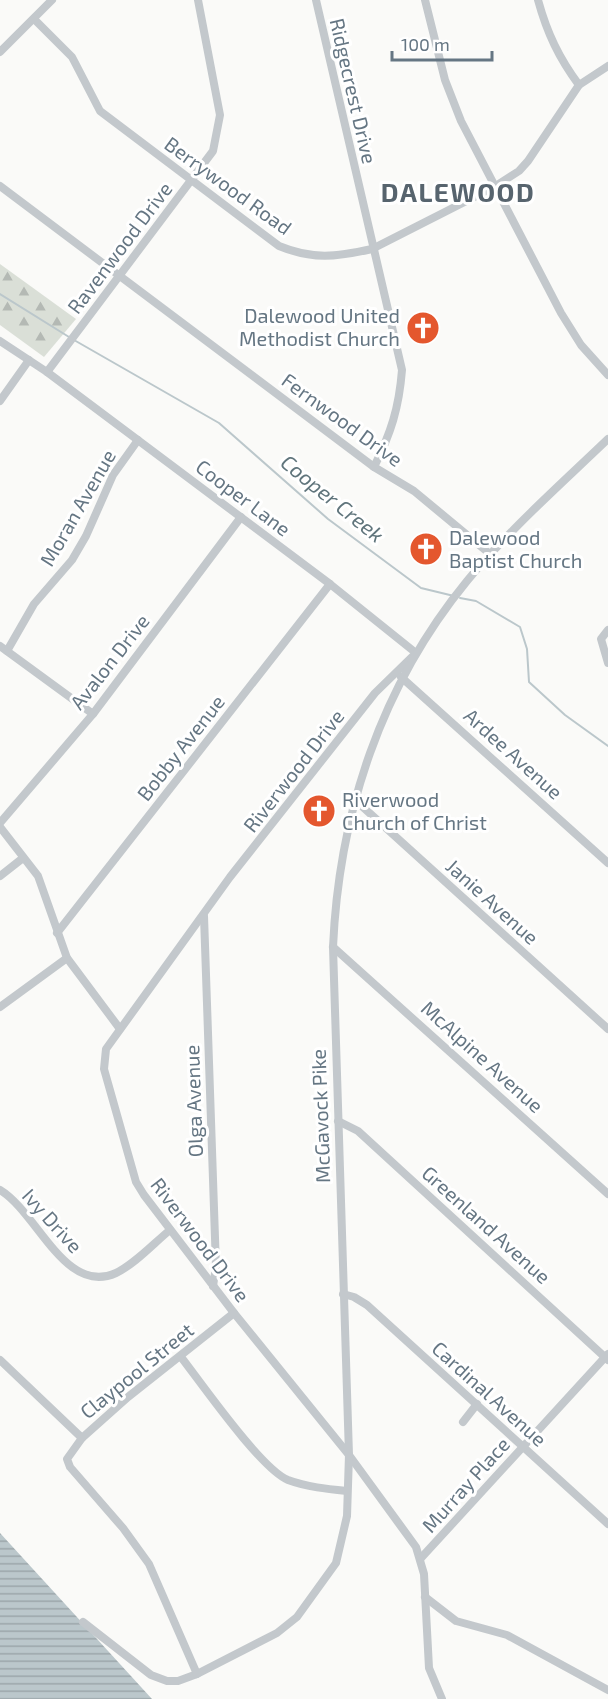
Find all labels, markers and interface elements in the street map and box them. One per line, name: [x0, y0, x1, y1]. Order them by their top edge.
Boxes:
street label: Ridgecrest Drive: [326, 16, 382, 166]
scale bar: [392, 24, 492, 62]
text: 100 m: [401, 33, 450, 55]
street label: Berrywood Road: [160, 131, 297, 239]
district label: DALEWOOD: [381, 176, 535, 207]
street label: Ravenwood Drive: [62, 177, 177, 318]
place label: Dalewood United Methodist Church: [239, 303, 400, 350]
church icon: Dalewood United Methodist Church: [405, 310, 441, 346]
street label: Fernwood Drive: [278, 367, 408, 471]
street label: Moran Avenue: [34, 445, 120, 570]
water label: Cooper Creek: [277, 449, 389, 547]
street label: Cooper Lane: [192, 454, 296, 541]
place label: Dalewood Baptist Church: [449, 525, 582, 572]
church icon: Dalewood Baptist Church: [408, 531, 444, 567]
street label: Avalon Drive: [65, 609, 154, 714]
street label: Bobby Avenue: [131, 690, 229, 805]
street label: Ardee Avenue: [459, 703, 568, 804]
street label: Riverwood Drive: [238, 704, 349, 837]
place label: Riverwood Church of Christ: [342, 787, 487, 834]
church icon: Riverwood Church of Christ: [301, 793, 337, 829]
street label: Janie Avenue: [441, 853, 544, 949]
street label: McAlpine Avenue: [417, 995, 549, 1117]
street label: Olga Avenue: [179, 1044, 207, 1158]
street label: McGavock Pike: [306, 1049, 334, 1184]
street label: Greenland Avenue: [418, 1160, 556, 1288]
street label: Riverwood Drive: [146, 1173, 255, 1306]
street label: Ivy Drive: [18, 1183, 88, 1257]
street label: Claypool Street: [75, 1317, 198, 1423]
street label: Cardinal Avenue: [428, 1336, 552, 1451]
street label: Murray Place: [416, 1432, 514, 1537]

